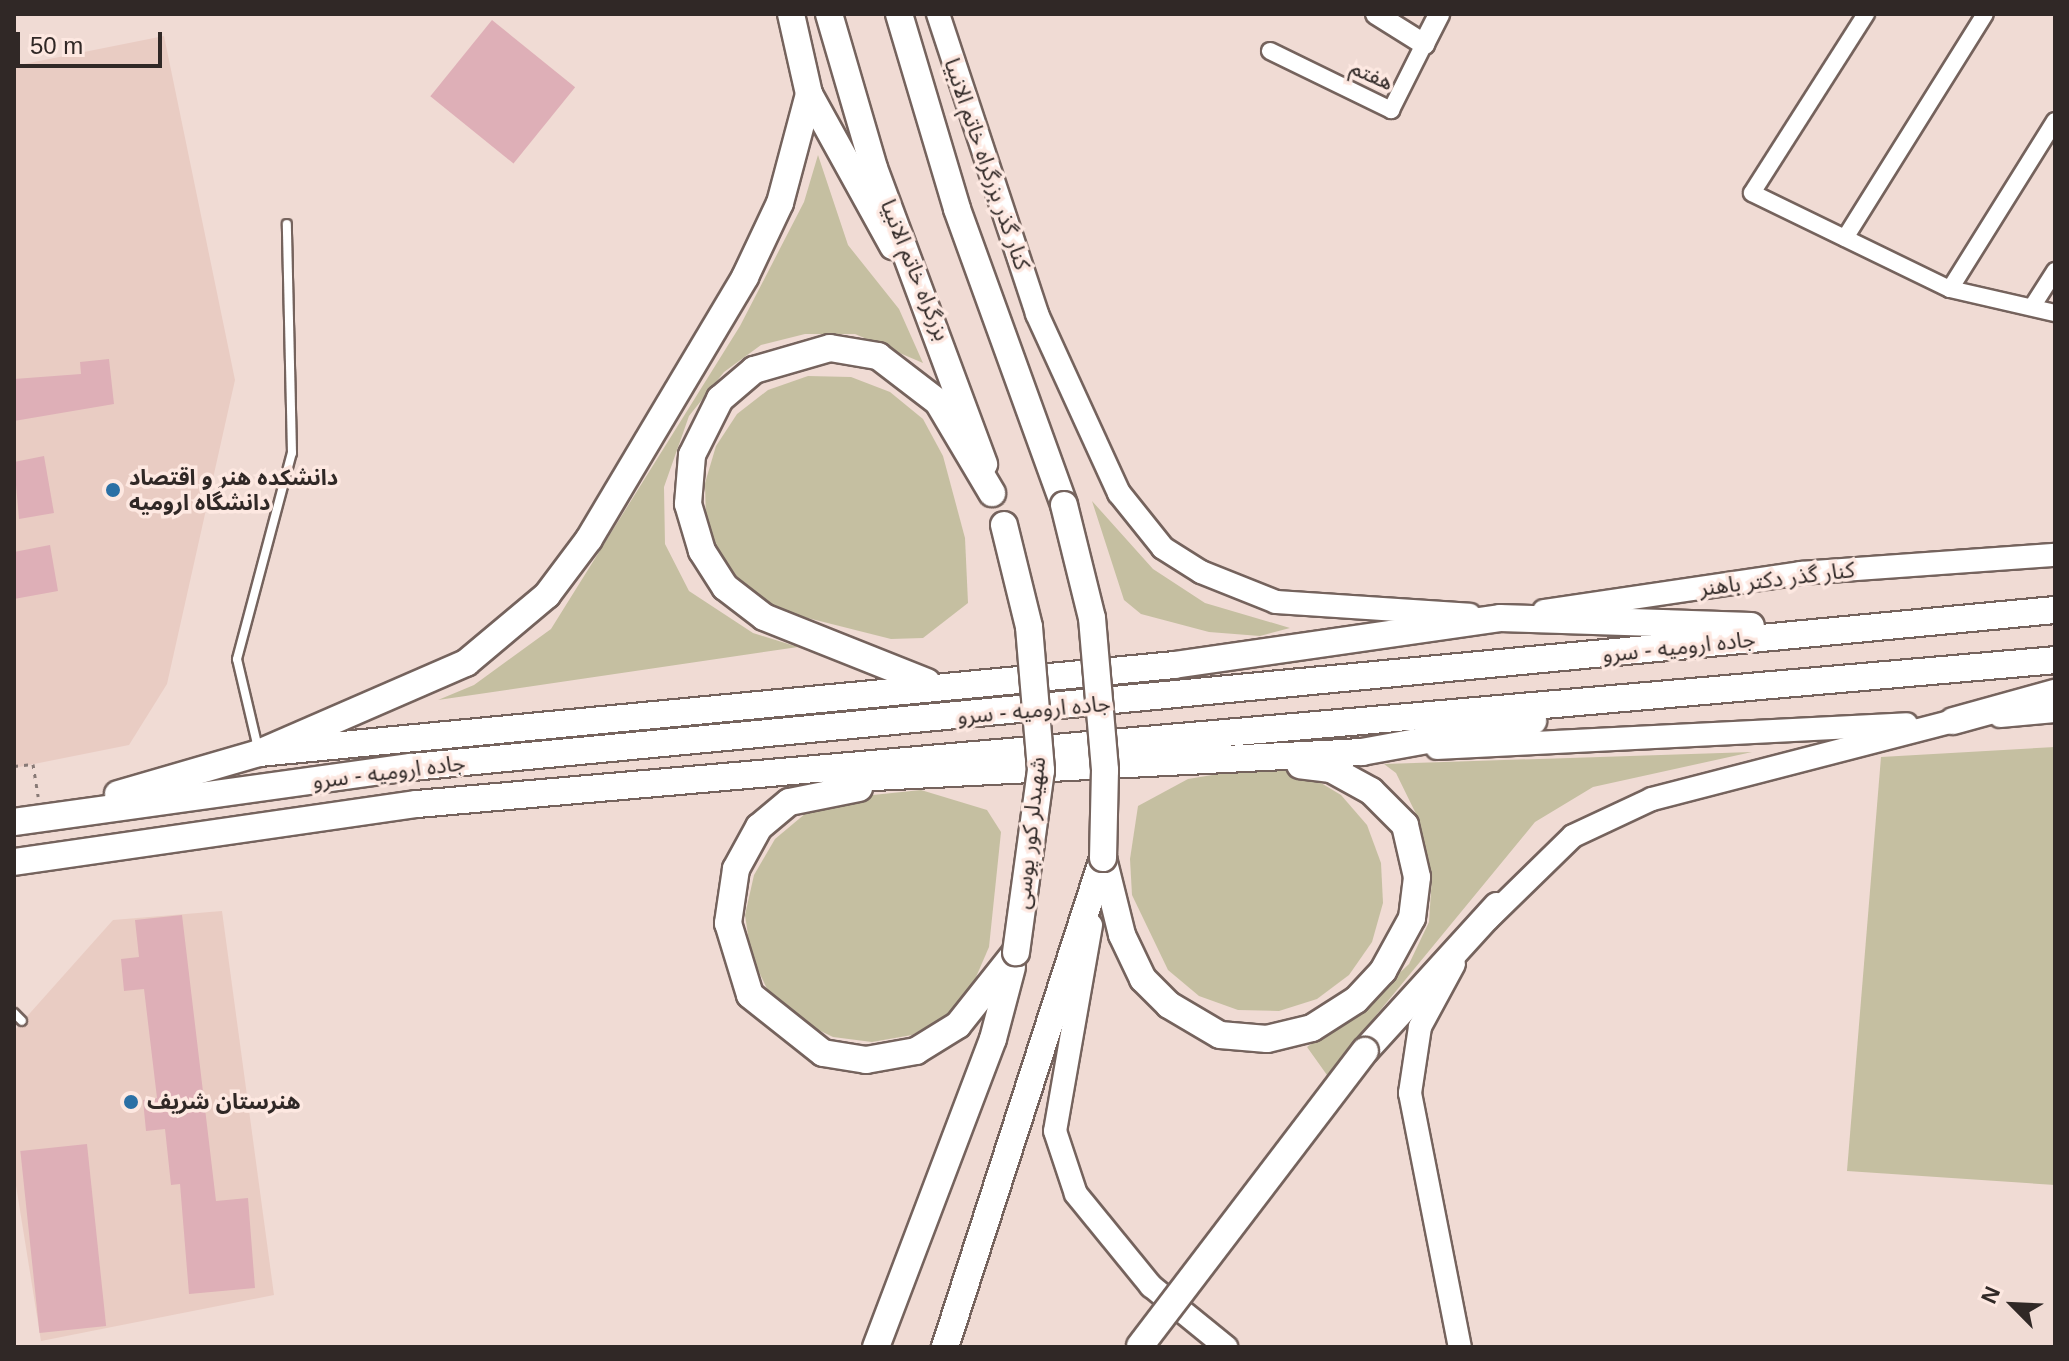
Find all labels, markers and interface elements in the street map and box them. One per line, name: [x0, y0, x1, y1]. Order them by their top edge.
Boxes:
scale bar: [20, 16, 166, 66]
text: 50 m: [30, 32, 83, 59]
street label: هفتم: [1346, 54, 1398, 96]
street label: کنار گذر بزرگراه خاتم الانبیا: [938, 55, 1036, 273]
street label: بزرگراه خاتم الانبیا: [875, 196, 955, 344]
place label: دانشکده هنر و اقتصاد دانشگاه ارومیه: [129, 464, 338, 516]
marker: دانشکده هنر و اقتصاد دانشگاه ارومیه: [104, 481, 122, 499]
street label: کنار گذر دکتر باهنر: [1698, 556, 1856, 602]
street label: جاده ارومیه - سرو: [1601, 626, 1757, 668]
street label: جاده ارومیه - سرو: [956, 690, 1112, 730]
street label: جاده ارومیه - سرو: [311, 750, 467, 794]
street label: شهیدلر کور پوسی: [1009, 756, 1051, 910]
place label: هنرستان شریف: [147, 1089, 301, 1115]
marker: هنرستان شریف: [122, 1093, 140, 1111]
north arrow: [1973, 1265, 2053, 1345]
text: N: [1976, 1283, 2005, 1307]

